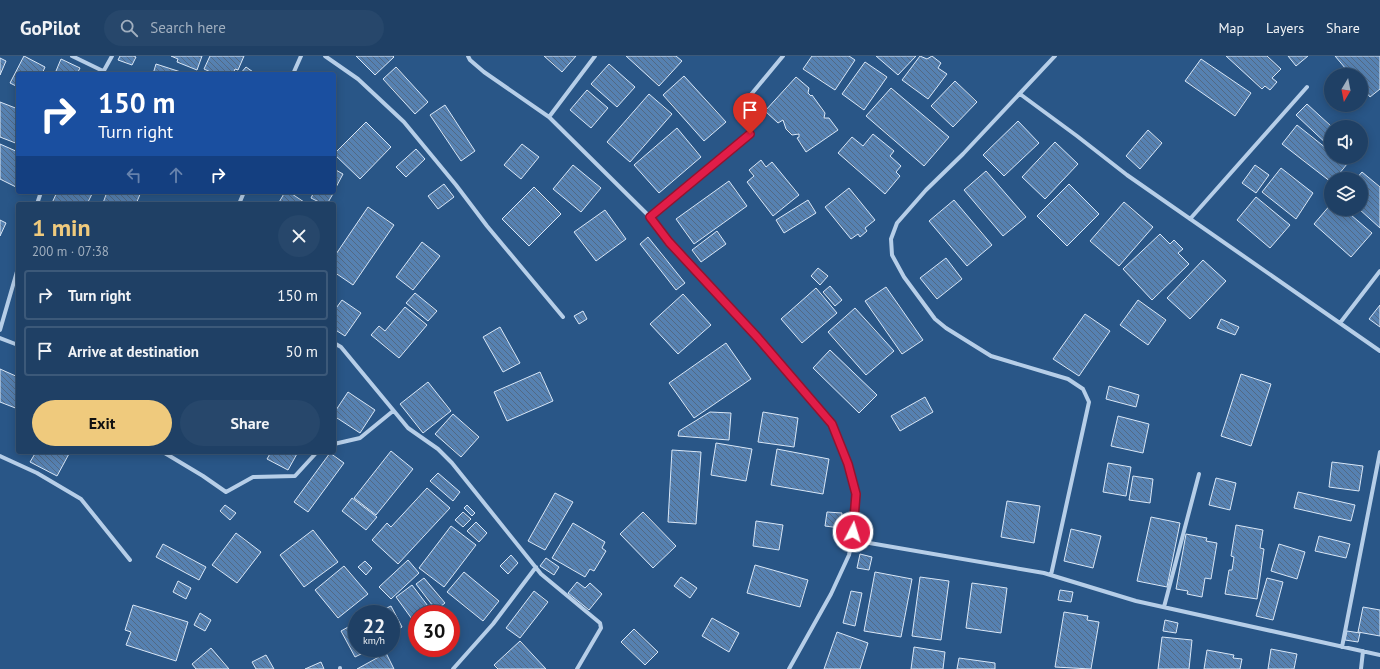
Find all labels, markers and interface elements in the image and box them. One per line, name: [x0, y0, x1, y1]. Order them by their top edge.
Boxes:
search box: [104, 10, 384, 46]
text: GoPilot: [20, 16, 80, 40]
icon: search: [118, 17, 140, 39]
text: Search here: [150, 18, 226, 37]
text: Map: [1218, 19, 1244, 37]
text: Layers: [1266, 19, 1304, 37]
text: Share: [1326, 19, 1360, 37]
north arrow: [1324, 68, 1368, 112]
map controls: [1324, 68, 1368, 216]
text: 150 m: [98, 84, 175, 121]
icon: right: [32, 88, 84, 140]
pin: [733, 93, 767, 134]
icon: arrive: [739, 99, 761, 121]
text: Turn right: [98, 120, 173, 143]
button: sound: [1324, 120, 1368, 164]
icon: left: [123, 164, 145, 186]
icon: ahead: [165, 164, 187, 186]
icon: right: [207, 164, 229, 186]
button: layers: [1324, 172, 1368, 216]
text: 1 min: [32, 212, 91, 243]
button: close: [278, 215, 320, 257]
text: 200 m · 07:38: [32, 243, 109, 260]
icon: right: [34, 284, 56, 306]
text: Turn right: [68, 286, 131, 305]
text: 150 m: [277, 286, 318, 305]
icon: arrive: [34, 340, 56, 362]
text: Arrive at destination: [68, 342, 199, 361]
text: 50 m: [285, 342, 318, 361]
button: Exit: [32, 400, 172, 446]
button: Share: [180, 400, 320, 446]
position arrow: [832, 511, 874, 553]
speed limit sign: 30: [408, 605, 460, 657]
text: 22: [363, 613, 385, 639]
text: km/h: [363, 634, 385, 647]

